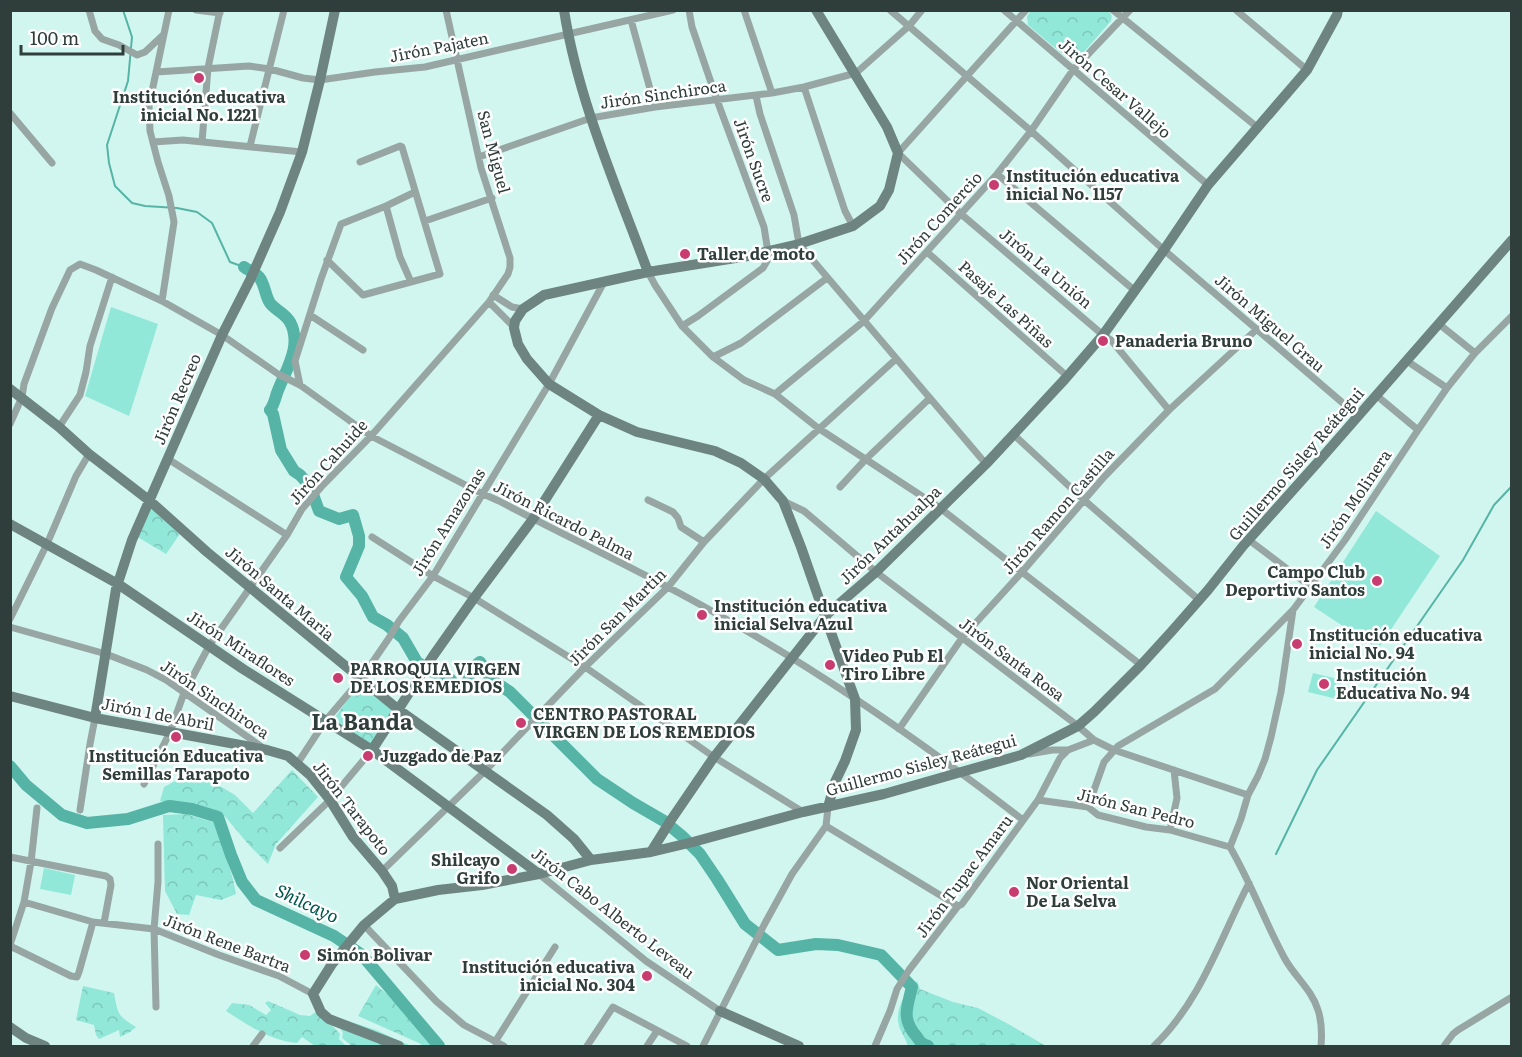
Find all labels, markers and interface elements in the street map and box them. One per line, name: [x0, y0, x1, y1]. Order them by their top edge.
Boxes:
scale bar: [21, 18, 123, 56]
text: 100 m: [30, 24, 79, 51]
street label: Jirón Pajaten: [387, 25, 491, 67]
street label: Jirón Cesar Vallejo: [1054, 31, 1177, 143]
marker: Institución educativa inicial No. 1221: [192, 71, 206, 85]
street label: Jirón Sinchiroca: [598, 72, 728, 114]
place label: Institución educativa inicial No. 1221: [112, 84, 286, 126]
street label: San Miguel: [472, 107, 518, 196]
street label: Jirón Sucre: [729, 114, 781, 205]
place label: Institución educativa inicial No. 1157: [1006, 163, 1180, 205]
street label: Jirón Comercio: [890, 165, 987, 269]
marker: Institución educativa inicial No. 1157: [987, 178, 1001, 192]
street label: Jirón La Unión: [995, 221, 1099, 314]
place label: Taller de moto: [697, 241, 815, 265]
marker: Taller de moto: [678, 247, 692, 261]
street label: Pasaje Las Piñas: [954, 254, 1059, 352]
street label: Jirón Miguel Grau: [1210, 267, 1331, 377]
place label: Panaderia Bruno: [1115, 328, 1253, 352]
marker: Panaderia Bruno: [1096, 334, 1110, 348]
street label: Jirón Recreo: [146, 349, 206, 448]
street label: Guillermo Sisley Reátegui: [1222, 381, 1369, 545]
street label: Jirón Cahuide: [282, 413, 372, 509]
street label: Jirón Ramon Castilla: [996, 442, 1119, 579]
street label: Jirón Molinera: [1312, 444, 1396, 553]
street label: Jirón Amazonas: [404, 463, 490, 580]
street label: Jirón Ricardo Palma: [490, 473, 639, 565]
street label: Jirón Antahualpa: [833, 479, 946, 589]
street label: Jirón Santa Maria: [221, 539, 341, 646]
place label: Campo Club Deportivo Santos: [1225, 559, 1365, 601]
street label: Jirón San Martin: [562, 561, 671, 671]
marker: Campo Club Deportivo Santos: [1370, 574, 1384, 588]
place label: Institución educativa inicial Selva Azul: [714, 593, 888, 635]
street label: Jirón Miraflores: [183, 603, 300, 691]
marker: Institución educativa inicial Selva Azul: [695, 608, 709, 622]
street label: Jirón Santa Rosa: [955, 610, 1071, 706]
place label: Institución educativa inicial No. 94: [1309, 622, 1483, 664]
marker: Institución educativa inicial No. 94: [1290, 637, 1304, 651]
place label: Video Pub El Tiro Libre: [842, 643, 944, 685]
street label: Jirón Sinchiroca: [156, 653, 275, 744]
place label: PARROQUIA VIRGEN DE LOS REMEDIOS: [350, 656, 521, 698]
marker: Video Pub El Tiro Libre: [823, 658, 837, 672]
place label: Institución Educativa No. 94: [1336, 662, 1470, 704]
marker: PARROQUIA VIRGEN DE LOS REMEDIOS: [331, 671, 345, 685]
marker: Institución Educativa No. 94: [1317, 677, 1331, 691]
street label: Jirón 1 de Abril: [100, 690, 217, 736]
place label: CENTRO PASTORAL VIRGEN DE LOS REMEDIOS: [533, 701, 755, 743]
district label: La Banda: [311, 704, 413, 737]
marker: CENTRO PASTORAL VIRGEN DE LOS REMEDIOS: [514, 716, 528, 730]
street label: Guillermo Sisley Reátegui: [823, 727, 1019, 801]
marker: Institución Educativa Semillas Tarapoto: [169, 730, 183, 744]
place label: Institución Educativa Semillas Tarapoto: [89, 743, 264, 785]
place label: Juzgado de Paz: [380, 743, 502, 767]
marker: Juzgado de Paz: [361, 749, 375, 763]
street label: Jirón Tarapoto: [308, 755, 398, 860]
street label: Jirón San Pedro: [1075, 781, 1198, 833]
street label: Jirón Tupac Amaru: [909, 809, 1018, 942]
street label: Jirón Cabo Alberto Leveau: [527, 841, 700, 984]
place label: Shilcayo Grifo: [431, 847, 500, 889]
marker: Shilcayo Grifo: [505, 862, 519, 876]
place label: Nor Oriental De La Selva: [1026, 870, 1129, 912]
water label: Shilcayo: [271, 876, 344, 929]
marker: Nor Oriental De La Selva: [1007, 885, 1021, 899]
street label: Jirón Rene Bartra: [160, 907, 295, 978]
place label: Simón Bolivar: [317, 942, 433, 966]
marker: Simón Bolivar: [298, 948, 312, 962]
place label: Institución educativa inicial No. 304: [462, 954, 636, 996]
marker: Institución educativa inicial No. 304: [640, 969, 654, 983]

